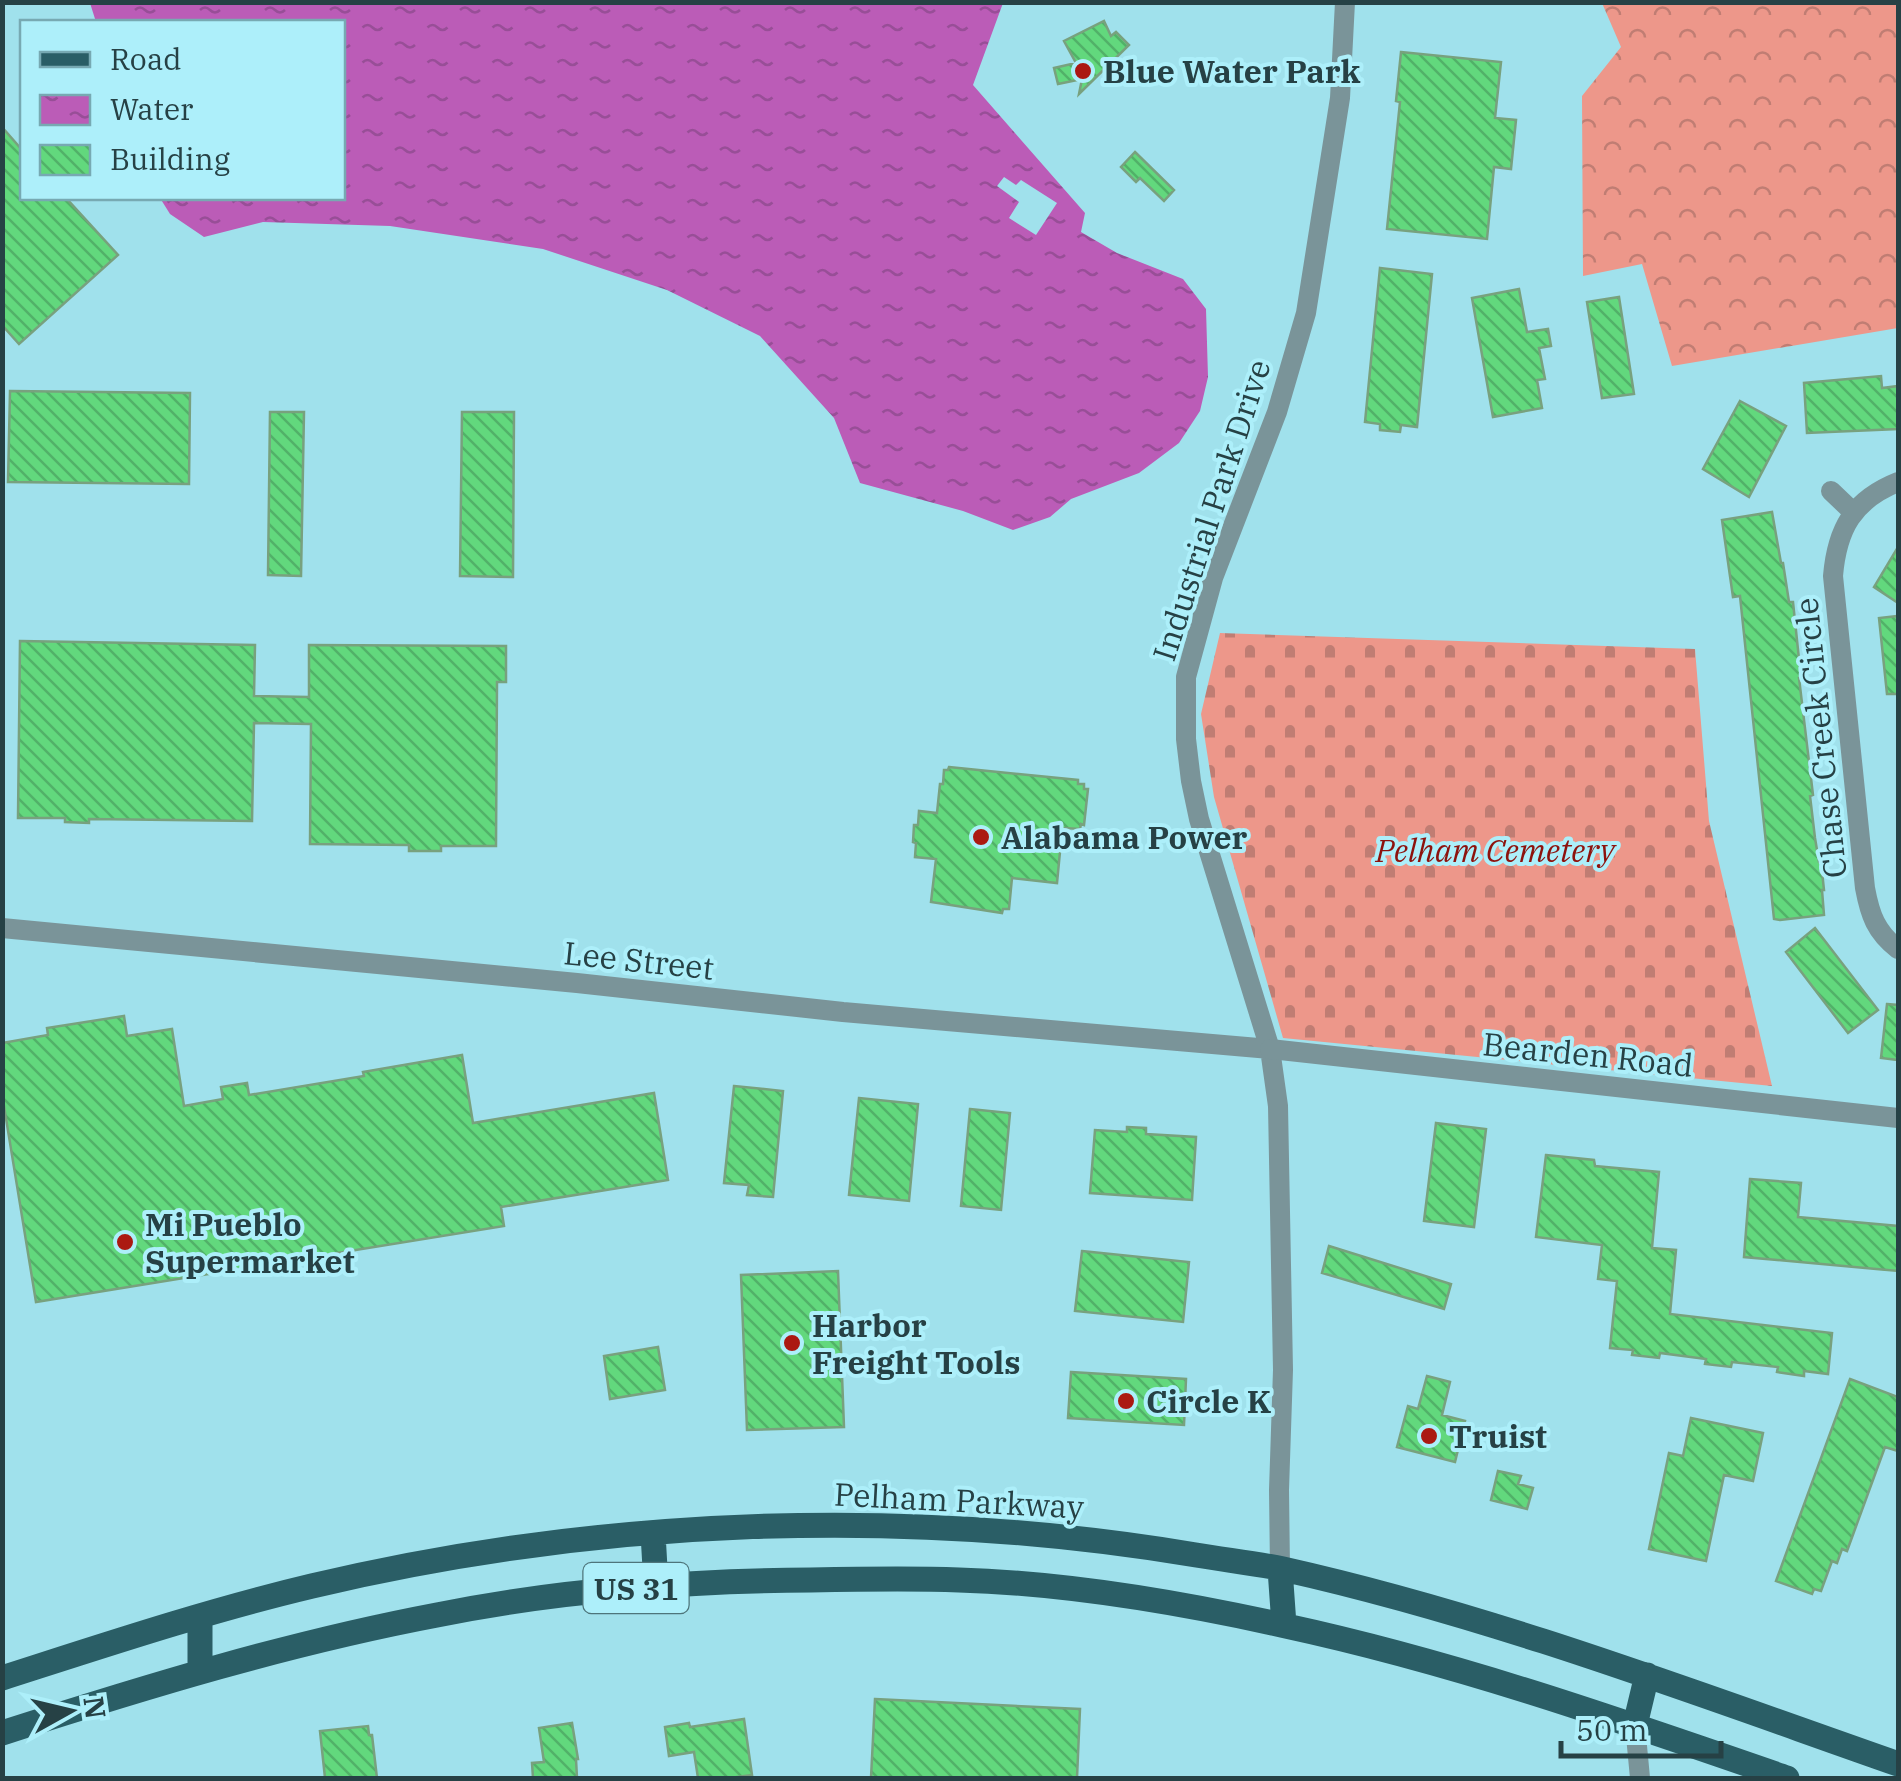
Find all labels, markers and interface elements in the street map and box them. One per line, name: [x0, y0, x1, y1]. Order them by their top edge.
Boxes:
legend: [20, 20, 345, 200]
text: Road: [110, 39, 182, 78]
place label: Blue Water Park: [1103, 50, 1361, 92]
marker: Blue Water Park: [1072, 60, 1094, 82]
text: Water: [110, 89, 193, 128]
text: Building: [110, 139, 230, 178]
street label: Industrial Park Drive: [1142, 354, 1280, 666]
street label: Chase Creek Circle: [1784, 596, 1856, 880]
place label: Alabama Power: [1001, 816, 1248, 858]
marker: Alabama Power: [970, 826, 992, 848]
park label: Pelham Cemetery: [1375, 829, 1617, 871]
street label: Lee Street: [562, 931, 716, 989]
street label: Bearden Road: [1481, 1022, 1695, 1086]
place label: Mi Pueblo Supermarket: [145, 1203, 355, 1282]
marker: Mi Pueblo Supermarket: [114, 1231, 136, 1253]
place label: Harbor Freight Tools: [812, 1304, 1021, 1383]
marker: Harbor Freight Tools: [781, 1332, 803, 1354]
place label: Circle K: [1146, 1380, 1272, 1422]
marker: Circle K: [1115, 1390, 1137, 1412]
place label: Truist: [1449, 1415, 1547, 1457]
marker: Truist: [1418, 1425, 1440, 1447]
street label: Pelham Parkway: [833, 1472, 1086, 1528]
road number: US 31: [584, 1563, 688, 1613]
north arrow: [20, 1661, 120, 1761]
text: N: [75, 1694, 115, 1721]
scale bar: [1561, 1696, 1721, 1758]
text: 50 m: [1576, 1710, 1648, 1749]

